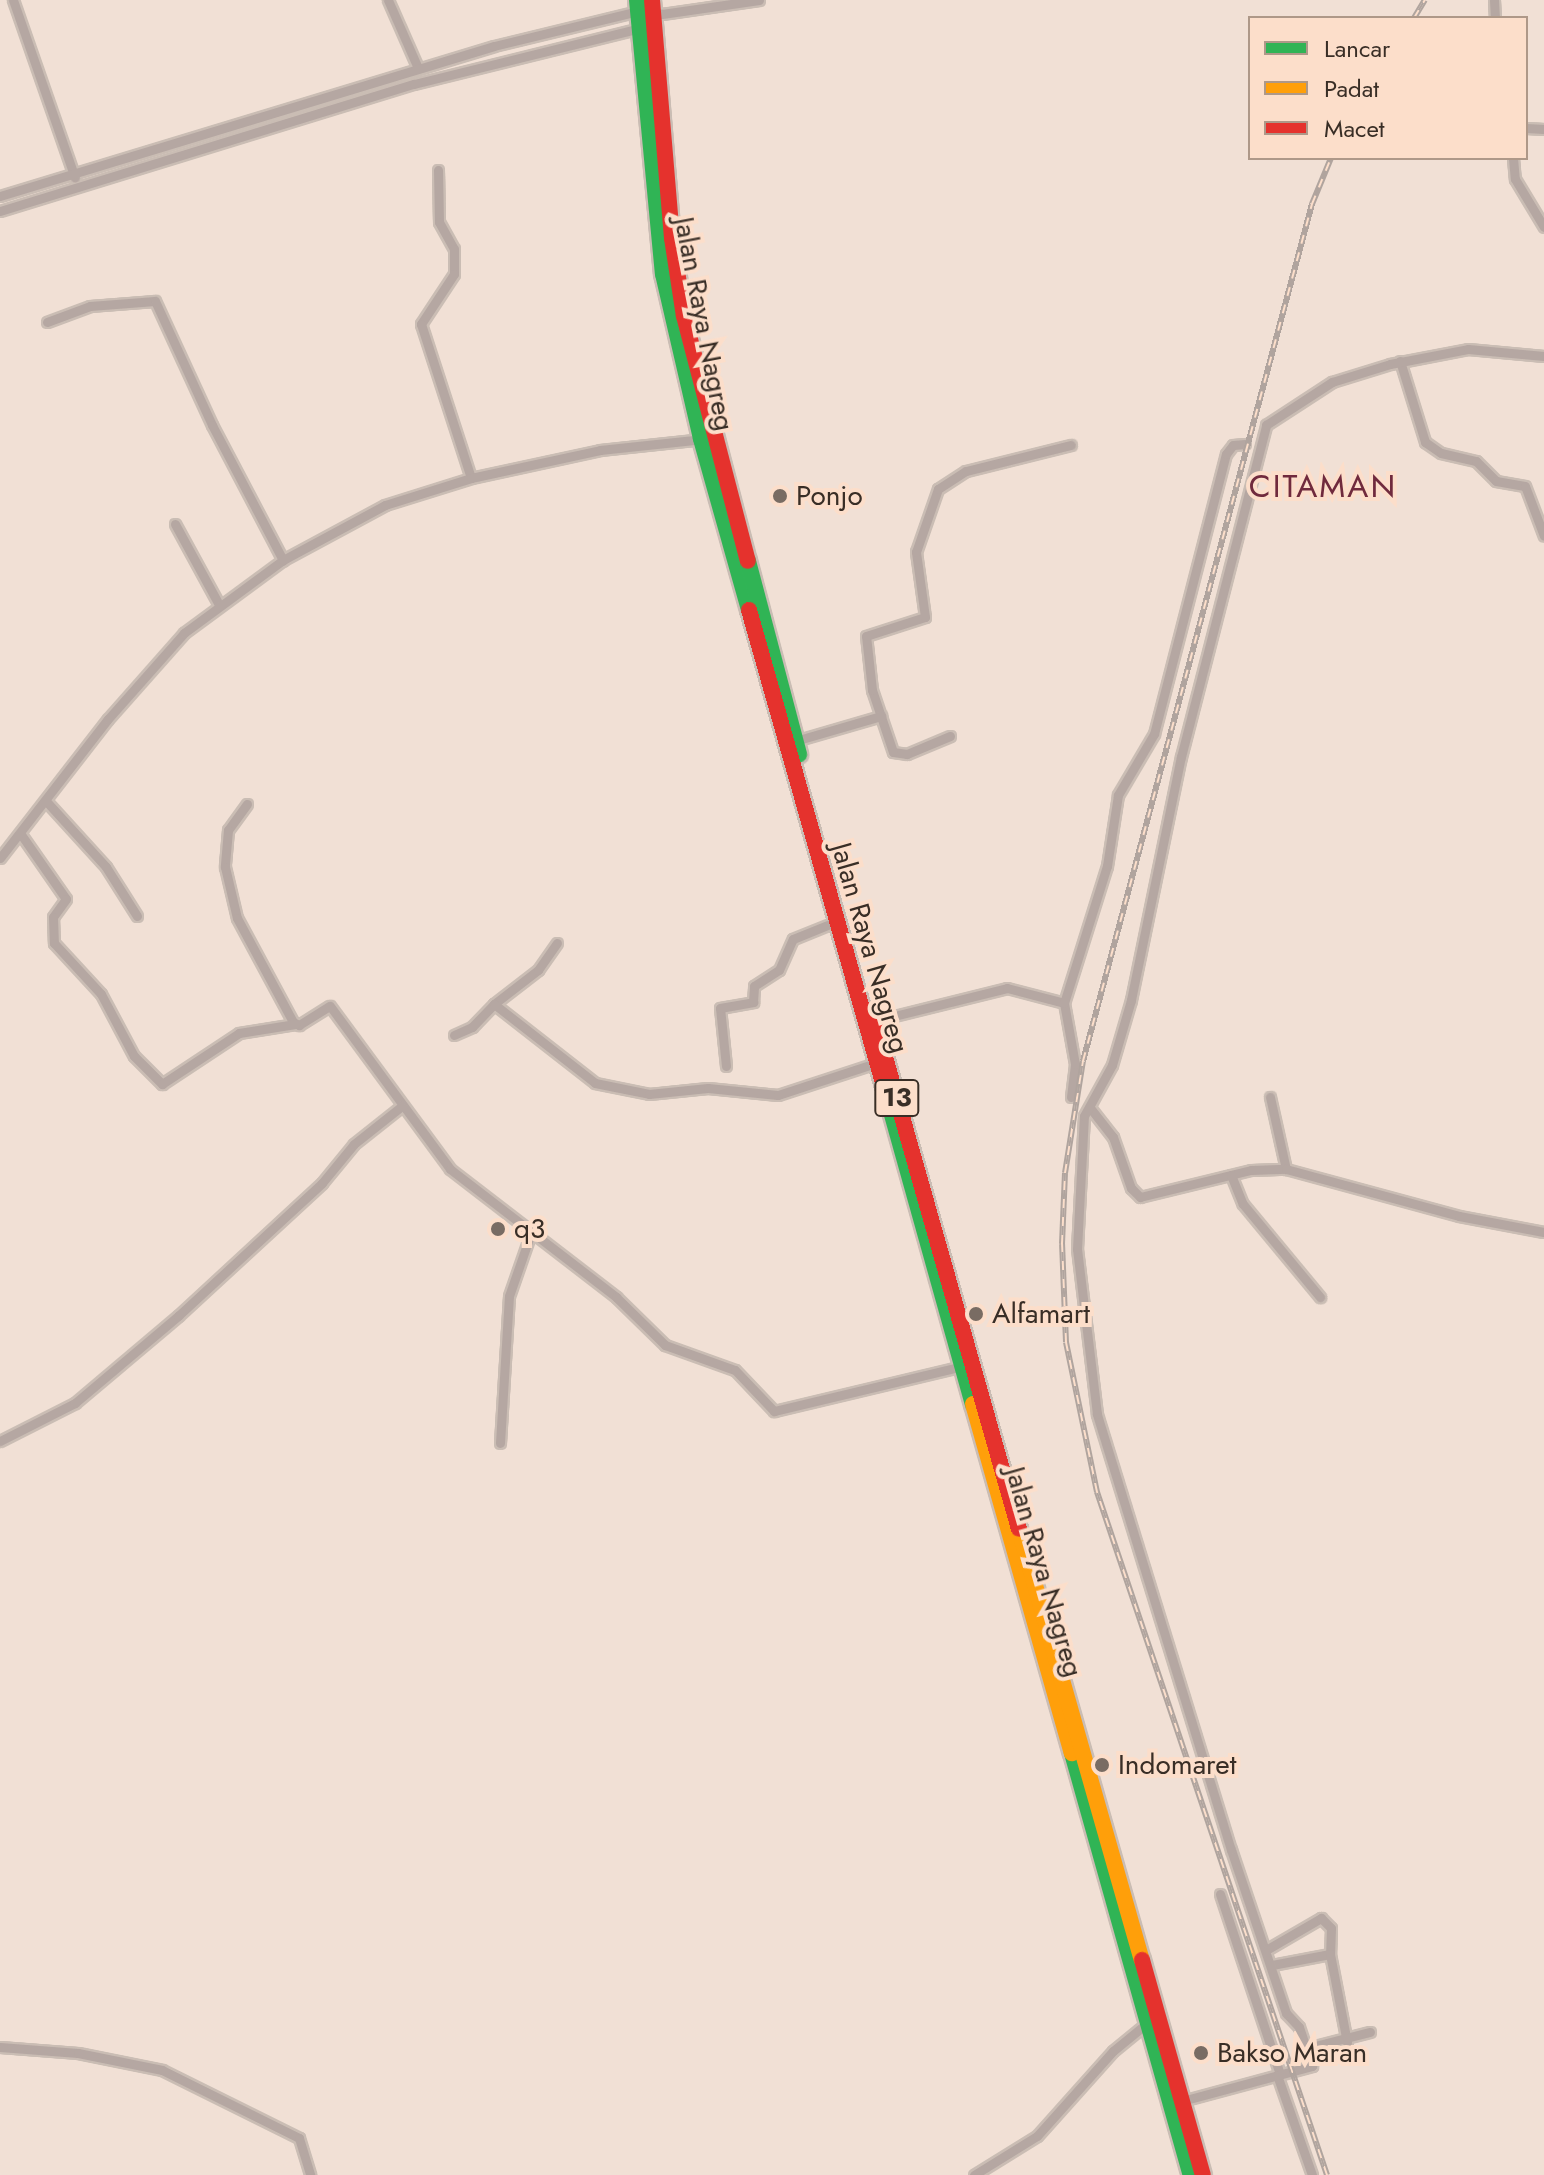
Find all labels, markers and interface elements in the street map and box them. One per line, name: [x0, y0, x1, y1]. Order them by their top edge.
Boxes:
legend: [1248, 16, 1528, 160]
text: Lancar: [1324, 31, 1390, 66]
text: Padat: [1324, 71, 1379, 106]
text: Macet: [1324, 111, 1385, 146]
street label: Jalan Raya Nagreg: [667, 214, 741, 434]
district label: CITAMAN: [1249, 467, 1397, 505]
place label: Ponjo: [796, 479, 863, 513]
marker: Ponjo: [771, 487, 789, 505]
street label: Jalan Raya Nagreg: [824, 839, 916, 1057]
road number: 13: [873, 1076, 921, 1120]
place label: q3: [514, 1212, 545, 1246]
marker: q3: [489, 1220, 507, 1238]
place label: Alfamart: [992, 1297, 1090, 1331]
marker: Alfamart: [967, 1305, 985, 1323]
street label: Jalan Raya Nagreg: [998, 1463, 1090, 1681]
place label: Indomaret: [1118, 1748, 1236, 1782]
marker: Indomaret: [1093, 1756, 1111, 1774]
place label: Bakso Maran: [1217, 2036, 1367, 2070]
marker: Bakso Maran: [1192, 2044, 1210, 2062]

